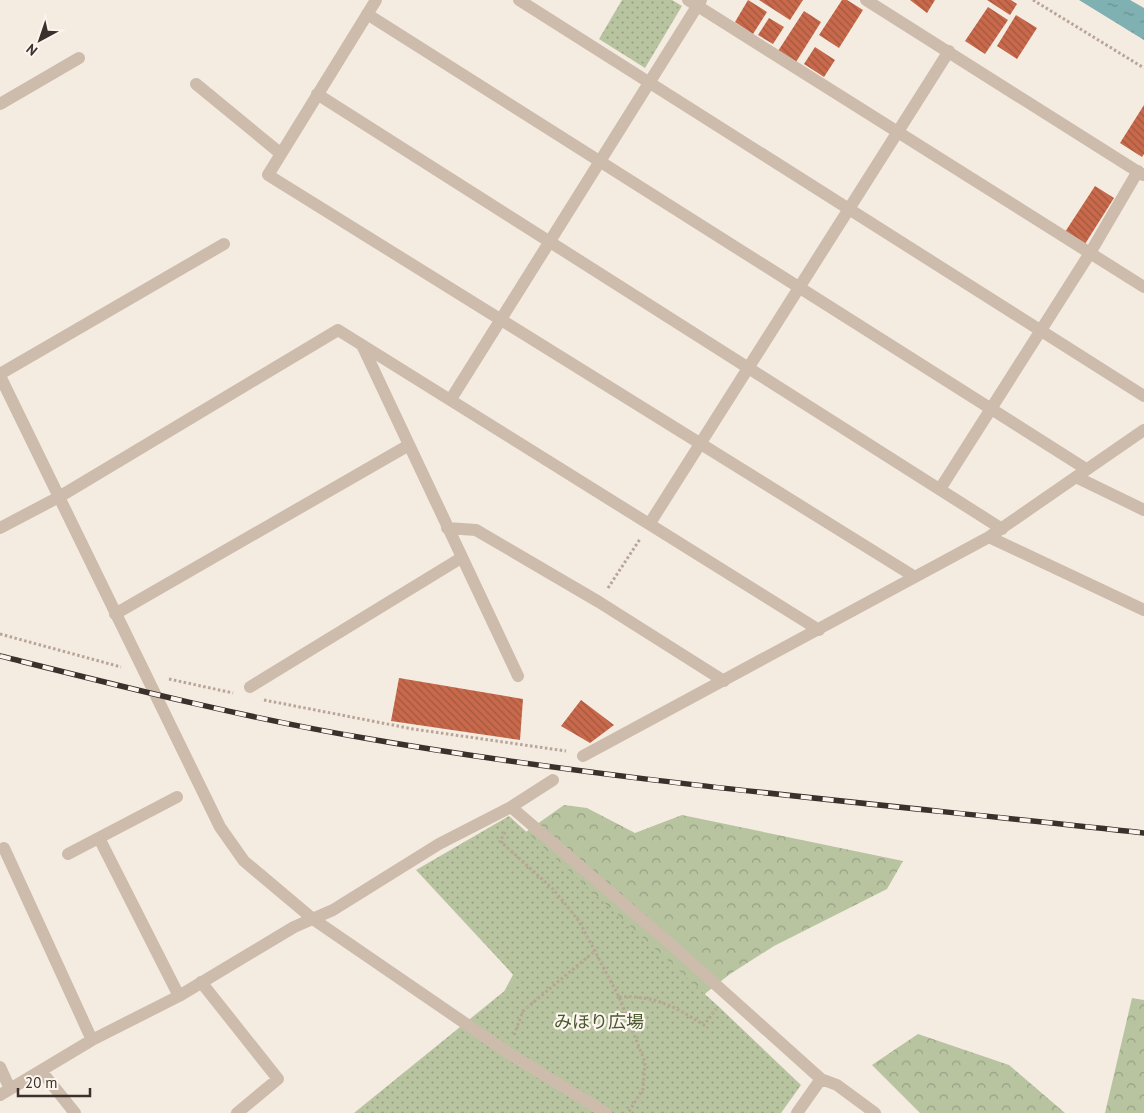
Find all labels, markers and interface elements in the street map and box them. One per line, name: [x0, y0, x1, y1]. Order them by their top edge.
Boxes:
north arrow: [15, 15, 65, 65]
text: N: [22, 40, 41, 60]
park label: みほり広場: [554, 1010, 644, 1033]
scale bar: [18, 1066, 90, 1098]
text: 20 m: [25, 1073, 58, 1092]

